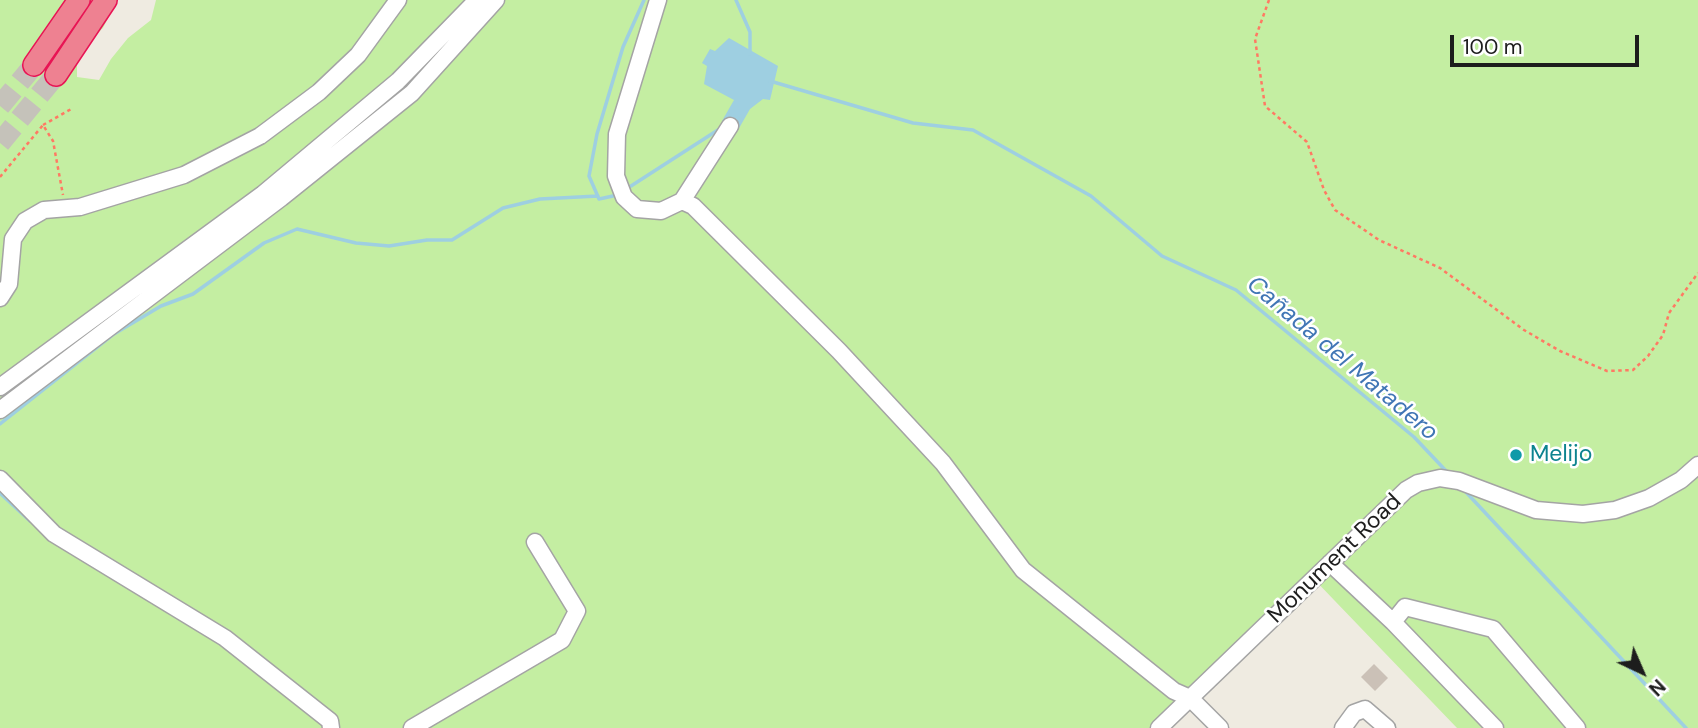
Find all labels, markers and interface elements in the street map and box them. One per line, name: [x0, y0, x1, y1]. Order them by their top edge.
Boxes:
scale bar: [1453, 21, 1642, 65]
text: 100 m: [1463, 33, 1523, 61]
water label: Cañada del Matadero: [1241, 271, 1443, 447]
place label: Melijo: [1530, 441, 1592, 469]
marker: Melijo: [1508, 447, 1524, 463]
street label: Monument Road: [1263, 488, 1407, 630]
north arrow: [1607, 637, 1677, 707]
text: N: [1643, 674, 1671, 701]

